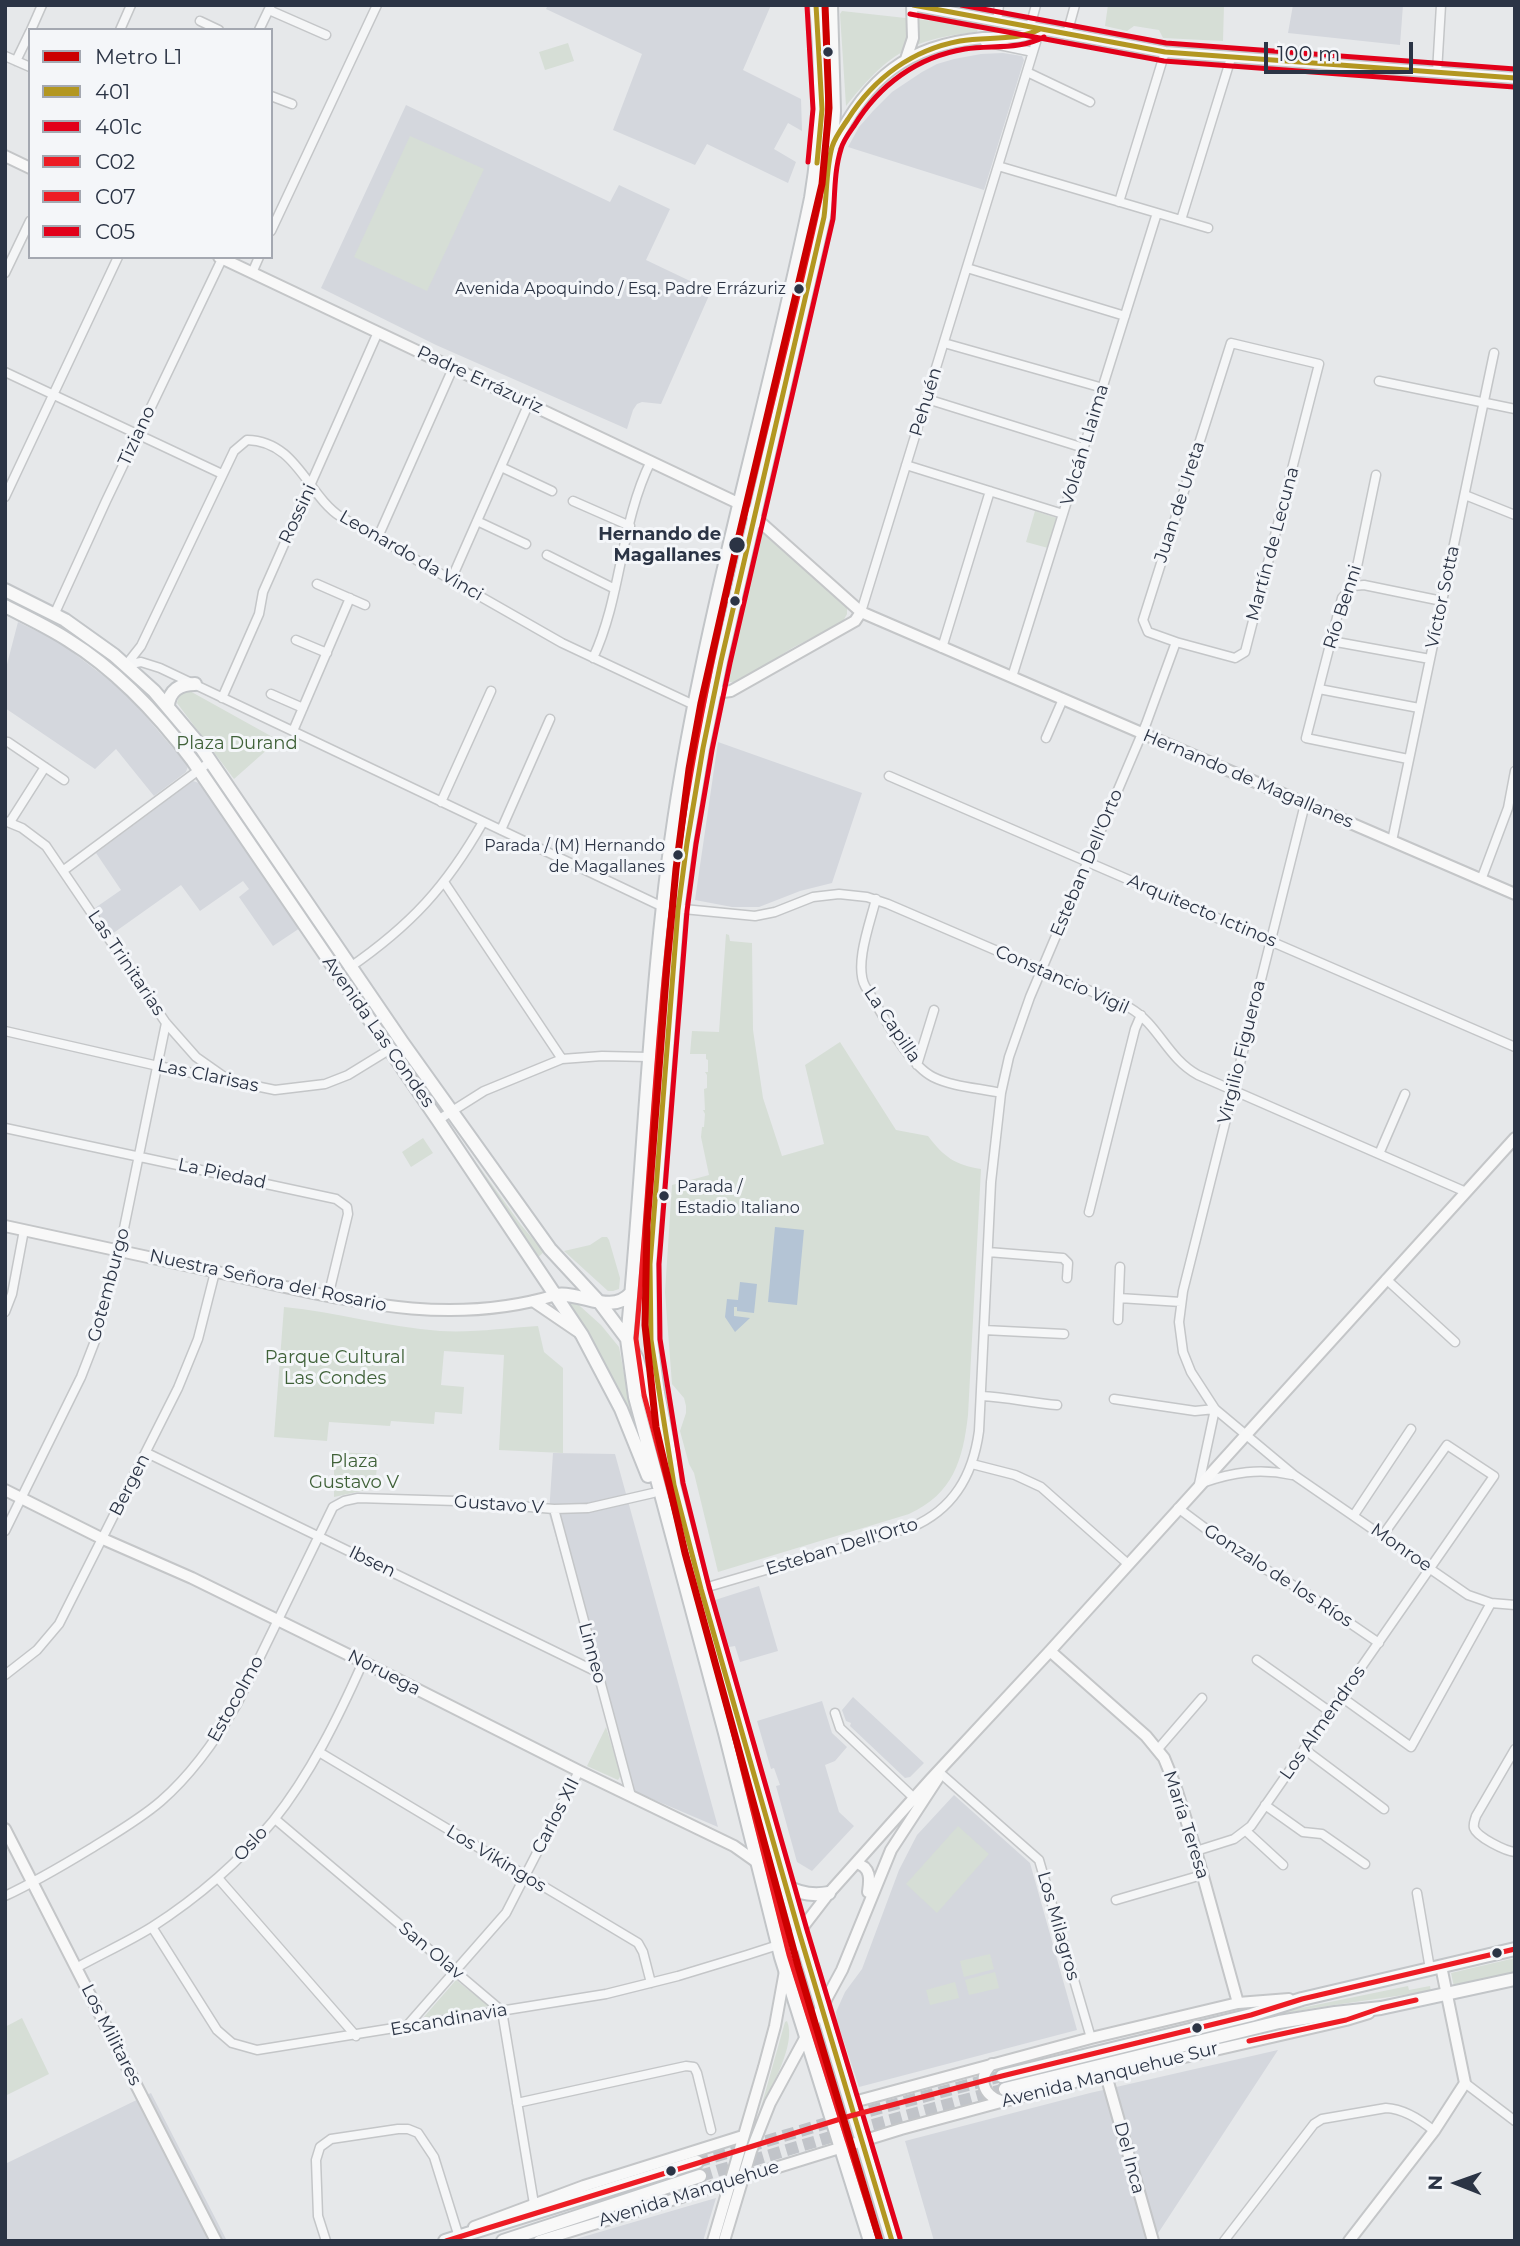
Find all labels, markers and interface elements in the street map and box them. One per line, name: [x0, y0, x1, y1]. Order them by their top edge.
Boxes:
legend: [28, 28, 273, 259]
scale bar: [1268, 28, 1417, 72]
text: 100 m: [1277, 41, 1340, 66]
text: Metro L1: [95, 44, 182, 69]
unlabelled marker: [821, 45, 835, 59]
text: 401: [95, 79, 130, 104]
text: 401c: [95, 114, 142, 139]
text: C02: [95, 149, 135, 174]
text: C07: [95, 184, 136, 209]
text: C05: [95, 219, 135, 244]
place label: Avenida Apoquindo / Esq. Padre Errázuriz: [455, 279, 786, 299]
marker: Avenida Apoquindo / Esq. Padre Errázuriz: [792, 282, 806, 296]
street label: Padre Errázuriz: [413, 341, 547, 419]
street label: Pehuén: [905, 365, 947, 439]
street label: Volcán Llaima: [1056, 382, 1114, 508]
street label: Tiziano: [114, 403, 160, 469]
street label: Juan de Ureta: [1150, 439, 1210, 565]
street label: Martín de Lecuna: [1242, 465, 1304, 623]
street label: Rossini: [275, 481, 321, 547]
street label: Leonardo da Vinci: [335, 506, 487, 606]
place label: Hernando de Magallanes: [598, 524, 721, 566]
marker: Hernando de Magallanes: [727, 535, 747, 555]
street label: Víctor Sotta: [1422, 544, 1464, 650]
street label: Río Benni: [1319, 562, 1367, 652]
unlabelled marker: [728, 594, 742, 608]
street label: Hernando de Magallanes: [1140, 725, 1356, 833]
park label: Plaza Durand: [176, 733, 298, 755]
street label: Esteban Dell'Orto: [1046, 786, 1128, 940]
place label: Parada / (M) Hernando de Magallanes: [484, 836, 665, 874]
marker: Parada / (M) Hernando de Magallanes: [671, 848, 685, 862]
street label: Arquitecto Ictinos: [1124, 870, 1280, 952]
street label: Las Trinitarias: [83, 906, 169, 1020]
street label: Constancio Vigil: [992, 941, 1132, 1019]
street label: Avenida Las Condes: [318, 952, 438, 1112]
street label: Virgilio Figueroa: [1214, 978, 1270, 1126]
street label: La Capilla: [859, 983, 925, 1067]
street label: Las Clarisas: [155, 1055, 261, 1097]
street label: La Piedad: [176, 1154, 268, 1194]
place label: Parada / Estadio Italiano: [677, 1177, 800, 1215]
marker: Parada / Estadio Italiano: [657, 1189, 671, 1203]
street label: Gotemburgo: [83, 1226, 135, 1344]
street label: Nuestra Señora del Rosario: [147, 1245, 389, 1317]
park label: Parque Cultural Las Condes: [265, 1347, 405, 1390]
street label: Bergen: [105, 1450, 155, 1520]
park label: Plaza Gustavo V: [309, 1451, 399, 1494]
street label: Gustavo V: [453, 1491, 545, 1519]
street label: Esteban Dell'Orto: [763, 1514, 921, 1580]
street label: Monroe: [1366, 1519, 1436, 1577]
street label: Gonzalo de los Ríos: [1199, 1520, 1357, 1632]
street label: Ibsen: [345, 1541, 399, 1583]
street label: Linneo: [574, 1620, 610, 1686]
street label: Noruega: [344, 1645, 424, 1701]
street label: Estocolmo: [203, 1652, 269, 1746]
street label: Los Almendros: [1276, 1662, 1370, 1784]
street label: María Teresa: [1158, 1768, 1214, 1882]
street label: Carlos XII: [528, 1774, 584, 1858]
street label: Los Vikingos: [442, 1821, 550, 1897]
street label: Oslo: [229, 1822, 273, 1866]
street label: Los Milagros: [1032, 1869, 1084, 1983]
street label: San Olav: [394, 1917, 468, 1985]
unlabelled marker: [1490, 1946, 1504, 1960]
street label: Los Militares: [76, 1981, 146, 2089]
street label: Escandinavia: [389, 1999, 509, 2041]
unlabelled marker: [1190, 2021, 1204, 2035]
street label: Avenida Manquehue Sur: [999, 2038, 1221, 2112]
street label: Del Inca: [1109, 2120, 1149, 2196]
north arrow: [1422, 2148, 1492, 2218]
street label: Avenida Manquehue: [596, 2156, 782, 2232]
unlabelled marker: [664, 2164, 678, 2178]
text: N: [1424, 2175, 1447, 2191]

